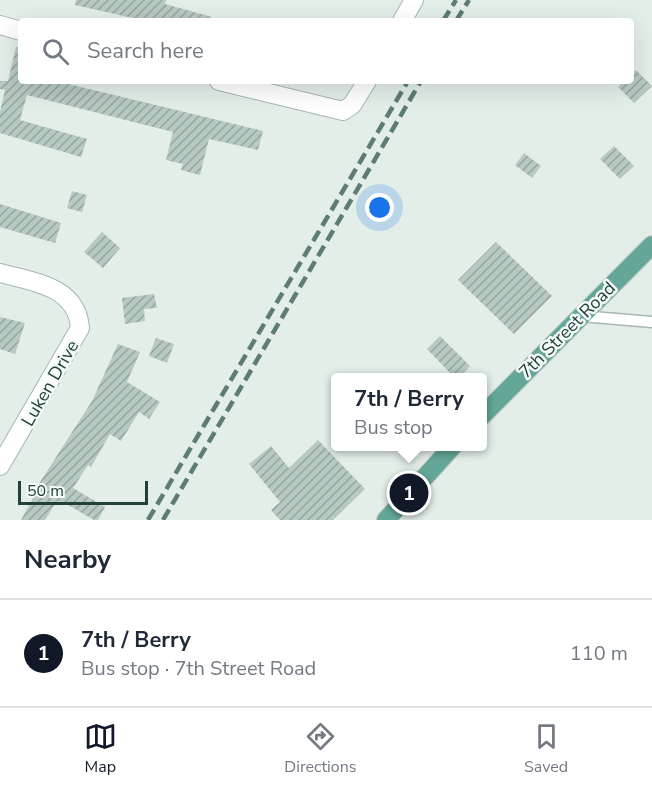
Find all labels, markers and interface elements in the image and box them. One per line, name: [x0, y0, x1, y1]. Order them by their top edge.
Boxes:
search box: [18, 18, 634, 84]
icon: search: [39, 35, 72, 68]
text: Search here: [87, 36, 204, 66]
your location: [365, 193, 394, 222]
street label: 7th Street Road: [513, 276, 621, 384]
street label: Luken Drive: [16, 336, 84, 430]
popup: [331, 373, 487, 451]
text: 7th / Berry: [354, 384, 464, 414]
text: Bus stop: [354, 414, 433, 441]
pin: 1: [390, 470, 428, 516]
scale bar: [18, 478, 148, 505]
text: 50 m: [27, 480, 64, 502]
text: Nearby: [24, 542, 111, 577]
text: 7th / Berry: [81, 625, 191, 655]
text: 1: [38, 640, 50, 667]
text: 110 m: [570, 640, 628, 667]
text: Bus stop · 7th Street Road: [81, 655, 316, 682]
tab: Map: [84, 720, 117, 778]
tab: Directions: [284, 720, 356, 778]
tab: Saved: [524, 720, 568, 778]

